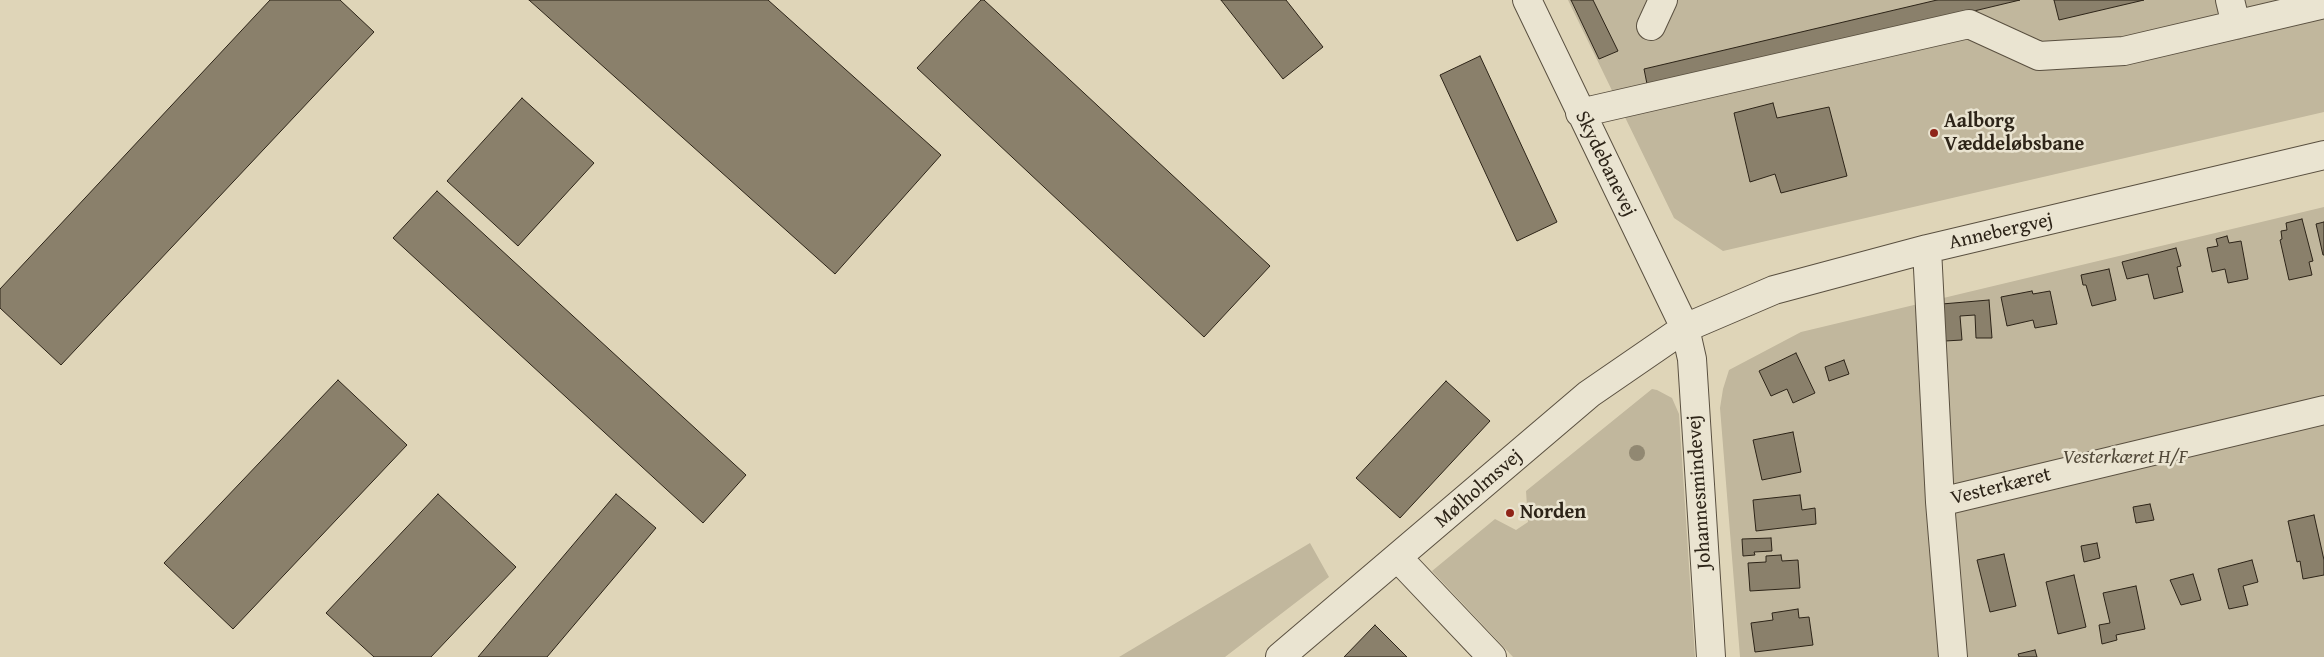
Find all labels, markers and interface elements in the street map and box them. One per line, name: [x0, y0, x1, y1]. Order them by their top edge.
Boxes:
street label: Skydebanevej: [1569, 107, 1641, 221]
place label: Aalborg Væddeløbsbane: [1944, 110, 2084, 157]
marker: Aalborg Væddeløbsbane: [1928, 127, 1940, 139]
street label: Annebergvej: [1947, 208, 2055, 256]
street label: Johannesmindevej: [1683, 414, 1717, 570]
street label: Mølholmsvej: [1430, 445, 1528, 533]
park label: Vesterkæret H/F: [2062, 446, 2188, 470]
street label: Vesterkæret: [1948, 463, 2054, 511]
place label: Norden: [1520, 501, 1586, 525]
marker: Norden: [1504, 507, 1516, 519]

